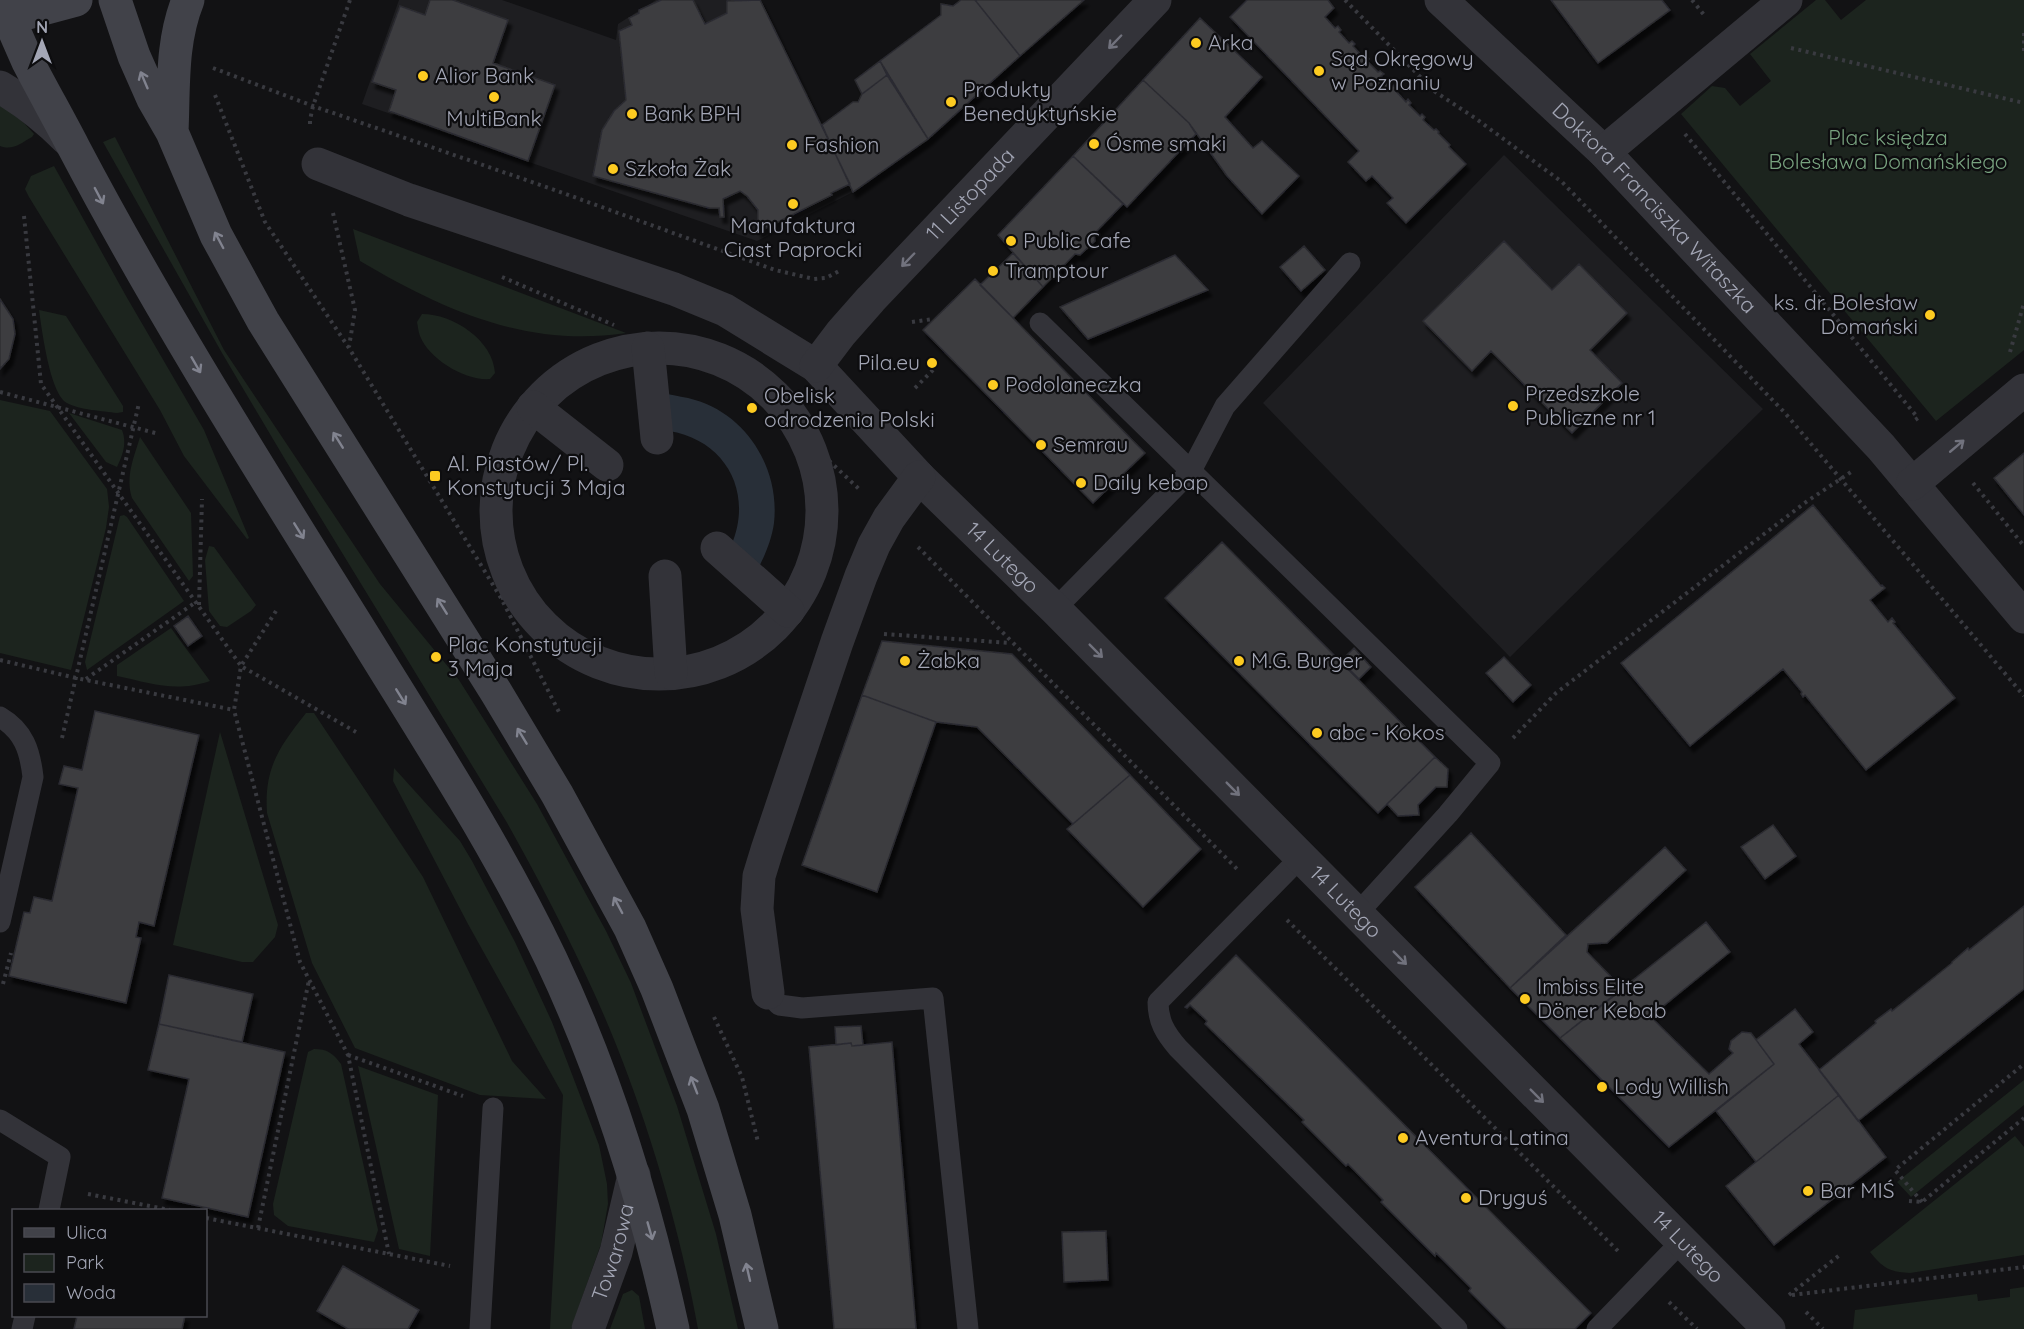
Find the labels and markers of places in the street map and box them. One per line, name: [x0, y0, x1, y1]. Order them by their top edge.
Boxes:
place label: Arka: [1208, 29, 1254, 55]
marker: Arka: [1189, 36, 1203, 50]
place label: Sąd Okręgowy w Poznaniu: [1331, 45, 1474, 95]
place label: Alior Bank: [435, 62, 534, 88]
marker: Sąd Okręgowy w Poznaniu: [1312, 64, 1326, 78]
marker: Alior Bank: [416, 69, 430, 83]
place label: Produkty Benedyktyńskie: [963, 76, 1117, 126]
marker: MultiBank: [487, 90, 501, 104]
marker: Produkty Benedyktyńskie: [944, 95, 958, 109]
place label: Bank BPH: [644, 100, 741, 126]
place label: MultiBank: [446, 105, 542, 131]
marker: Bank BPH: [625, 107, 639, 121]
place label: Ósme smaki: [1106, 130, 1226, 156]
place label: Fashion: [804, 131, 879, 157]
marker: Ósme smaki: [1087, 137, 1101, 151]
marker: Fashion: [785, 138, 799, 152]
place label: Szkoła Żak: [625, 155, 731, 181]
marker: Szkoła Żak: [606, 162, 620, 176]
marker: Manufaktura Ciast Paprocki: [786, 197, 800, 211]
place label: Manufaktura Ciast Paprocki: [724, 212, 862, 262]
place label: Public Cafe: [1023, 227, 1131, 253]
marker: Public Cafe: [1004, 234, 1018, 248]
place label: Tramptour: [1005, 257, 1109, 283]
marker: Tramptour: [986, 264, 1000, 278]
place label: ks. dr. Bolesław Domański: [1773, 289, 1918, 339]
marker: ks. dr. Bolesław Domański: [1923, 308, 1937, 322]
place label: Pila.eu: [858, 349, 920, 375]
marker: Pila.eu: [925, 356, 939, 370]
place label: Podolaneczka: [1005, 371, 1142, 397]
marker: Podolaneczka: [986, 378, 1000, 392]
place label: Przedszkole Publiczne nr 1: [1525, 380, 1656, 430]
place label: Obelisk odrodzenia Polski: [764, 382, 935, 432]
marker: Przedszkole Publiczne nr 1: [1506, 399, 1520, 413]
marker: Obelisk odrodzenia Polski: [745, 401, 759, 415]
place label: Semrau: [1053, 431, 1128, 457]
marker: Semrau: [1034, 438, 1048, 452]
place label: Al. Piastów/ Pl. Konstytucji 3 Maja: [447, 450, 626, 500]
marker: Al. Piastów/ Pl. Konstytucji 3 Maja: [428, 469, 442, 483]
place label: Daily kebap: [1093, 469, 1208, 495]
marker: Daily kebap: [1074, 476, 1088, 490]
place label: Plac Konstytucji 3 Maja: [448, 631, 602, 681]
place label: Żabka: [917, 647, 980, 673]
place label: M.G. Burger: [1251, 647, 1362, 673]
marker: Plac Konstytucji 3 Maja: [429, 650, 443, 664]
marker: Żabka: [898, 654, 912, 668]
marker: M.G. Burger: [1232, 654, 1246, 668]
place label: abc - Kokos: [1329, 719, 1445, 745]
marker: abc - Kokos: [1310, 726, 1324, 740]
place label: Imbiss Elite Döner Kebab: [1537, 973, 1666, 1023]
marker: Imbiss Elite Döner Kebab: [1518, 992, 1532, 1006]
place label: Lody Willish: [1614, 1073, 1729, 1099]
marker: Lody Willish: [1595, 1080, 1609, 1094]
place label: Aventura Latina: [1415, 1124, 1569, 1150]
marker: Aventura Latina: [1396, 1131, 1410, 1145]
place label: Bar MIŚ: [1820, 1177, 1895, 1203]
place label: Dryguś: [1478, 1184, 1548, 1210]
marker: Bar MIŚ: [1801, 1184, 1815, 1198]
marker: Dryguś: [1459, 1191, 1473, 1205]

